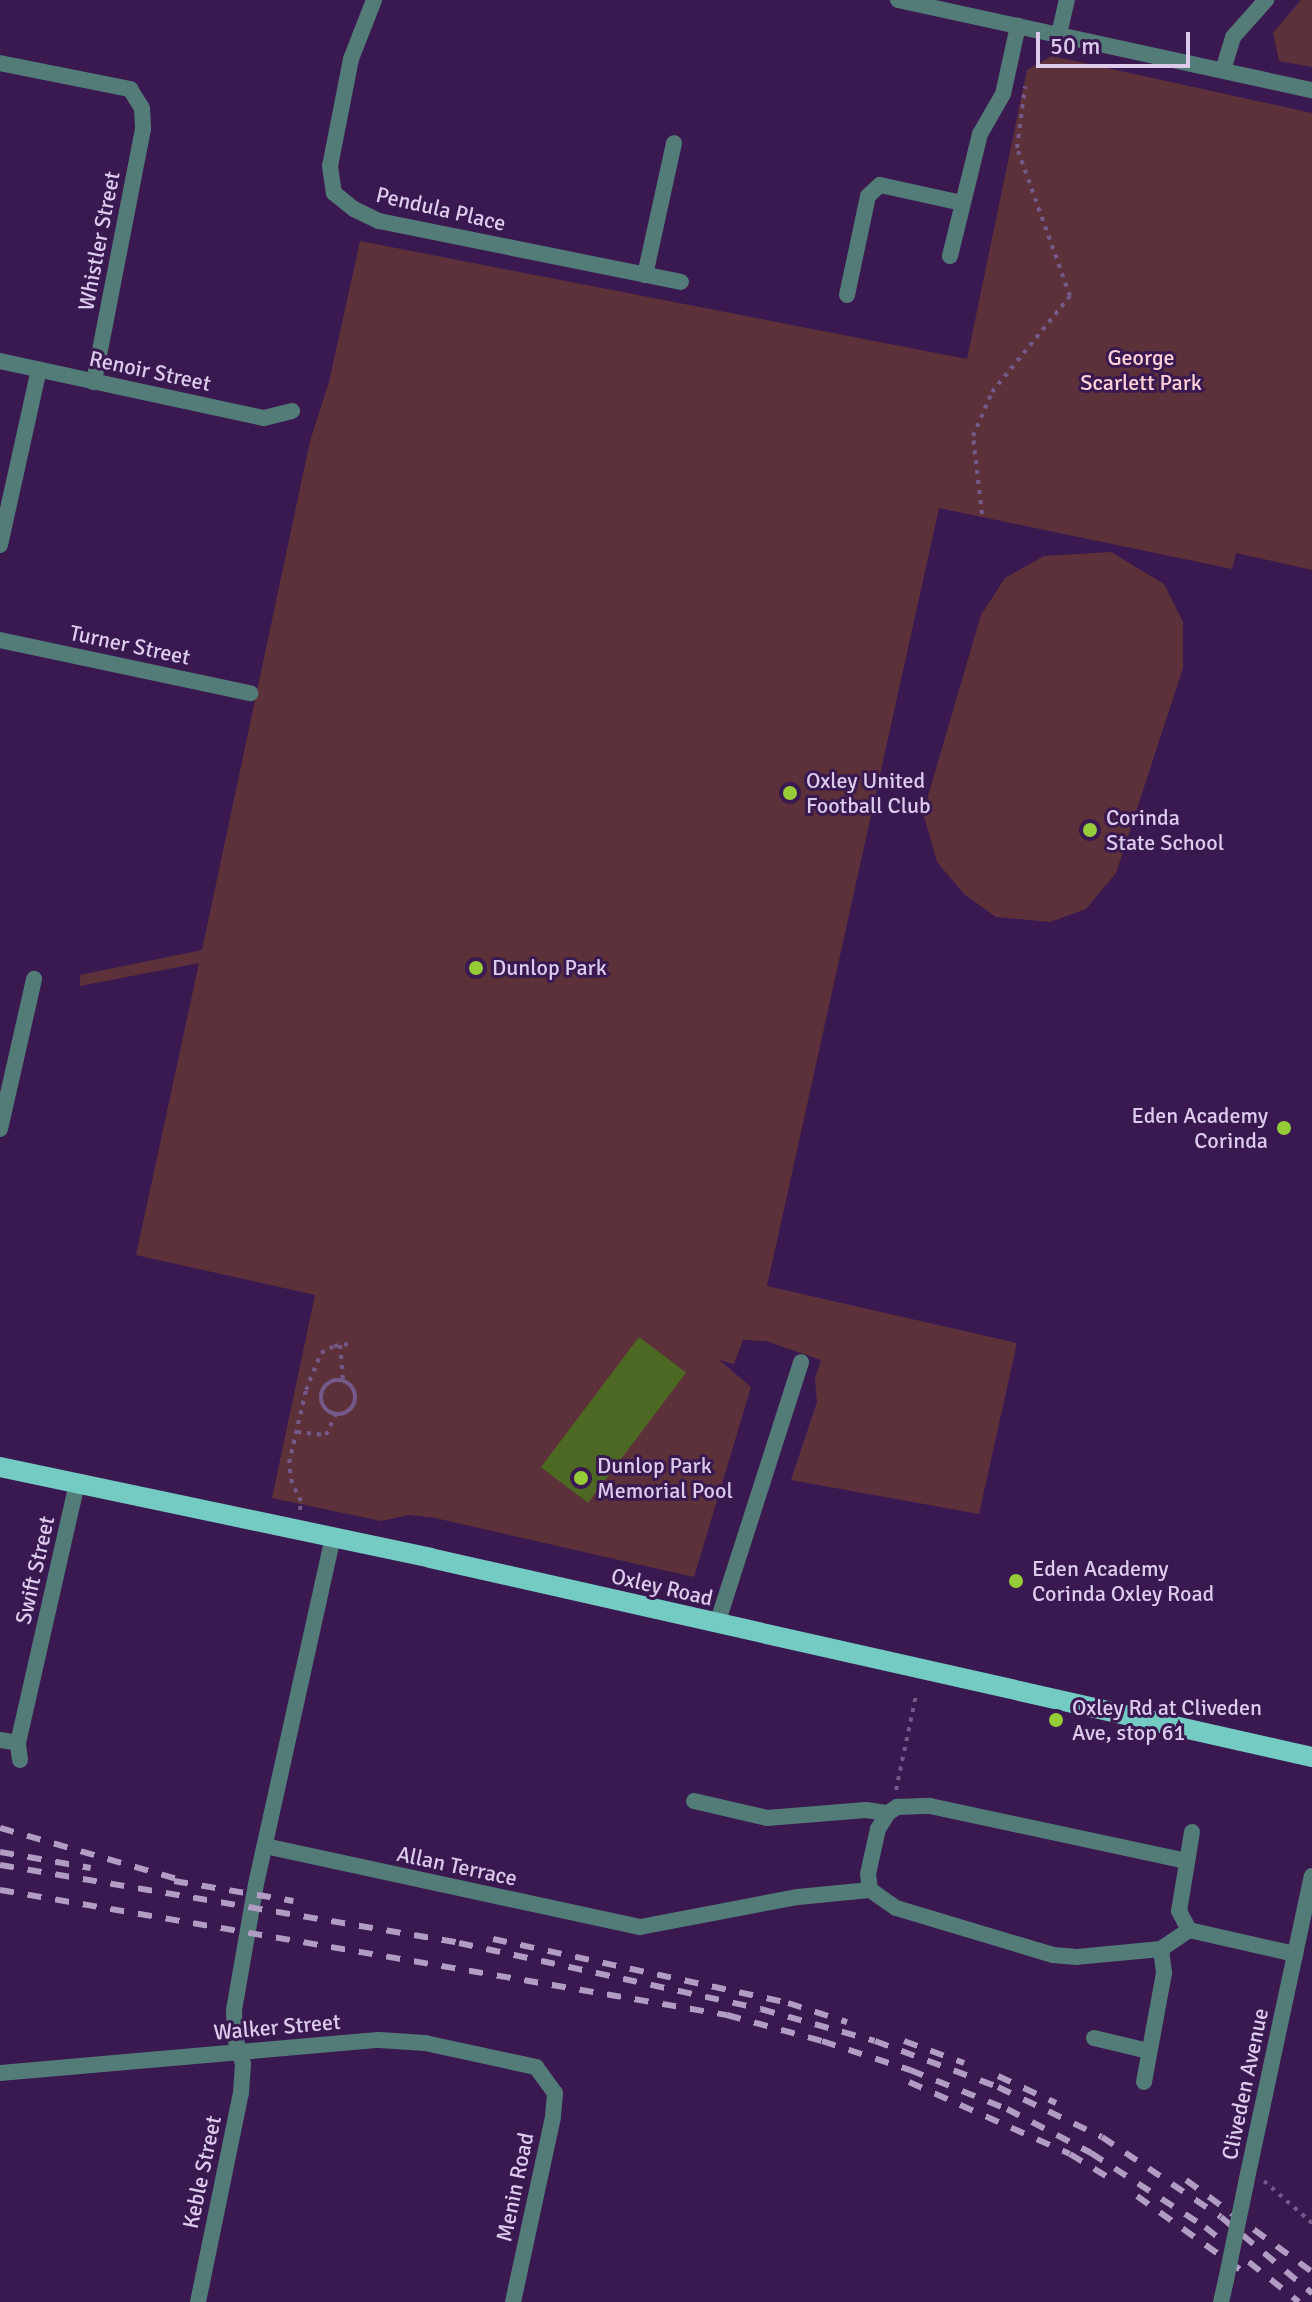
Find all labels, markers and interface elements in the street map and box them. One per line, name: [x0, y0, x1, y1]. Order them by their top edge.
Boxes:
scale bar: [1040, 16, 1194, 66]
text: 50 m: [1050, 31, 1100, 61]
street label: Whistler Street: [73, 169, 125, 313]
street label: Pendula Place: [374, 181, 508, 237]
park label: George Scarlett Park: [1080, 344, 1202, 396]
street label: Renoir Street: [87, 345, 213, 397]
street label: Turner Street: [67, 619, 193, 671]
place label: Oxley United Football Club: [806, 767, 931, 818]
marker: Oxley United Football Club: [781, 784, 799, 802]
place label: Corinda State School: [1106, 804, 1224, 856]
marker: Corinda State School: [1081, 821, 1099, 839]
place label: Dunlop Park: [492, 955, 607, 981]
marker: Dunlop Park: [467, 959, 485, 977]
place label: Eden Academy Corinda: [1131, 1102, 1268, 1154]
marker: Eden Academy Corinda: [1275, 1119, 1293, 1137]
place label: Dunlop Park Memorial Pool: [597, 1452, 733, 1504]
marker: Dunlop Park Memorial Pool: [572, 1469, 590, 1487]
street label: Swift Street: [10, 1513, 60, 1627]
place label: Eden Academy Corinda Oxley Road: [1032, 1555, 1214, 1606]
street label: Oxley Road: [609, 1562, 715, 1612]
marker: Eden Academy Corinda Oxley Road: [1007, 1572, 1025, 1590]
place label: Oxley Rd at Cliveden Ave, stop 61: [1072, 1694, 1262, 1746]
marker: Oxley Rd at Cliveden Ave, stop 61: [1047, 1711, 1065, 1729]
street label: Allan Terrace: [394, 1840, 520, 1892]
street label: Cliveden Avenue: [1216, 2006, 1274, 2162]
street label: Walker Street: [212, 2008, 342, 2046]
street label: Keble Street: [177, 2113, 227, 2231]
street label: Menin Road: [491, 2130, 539, 2244]

